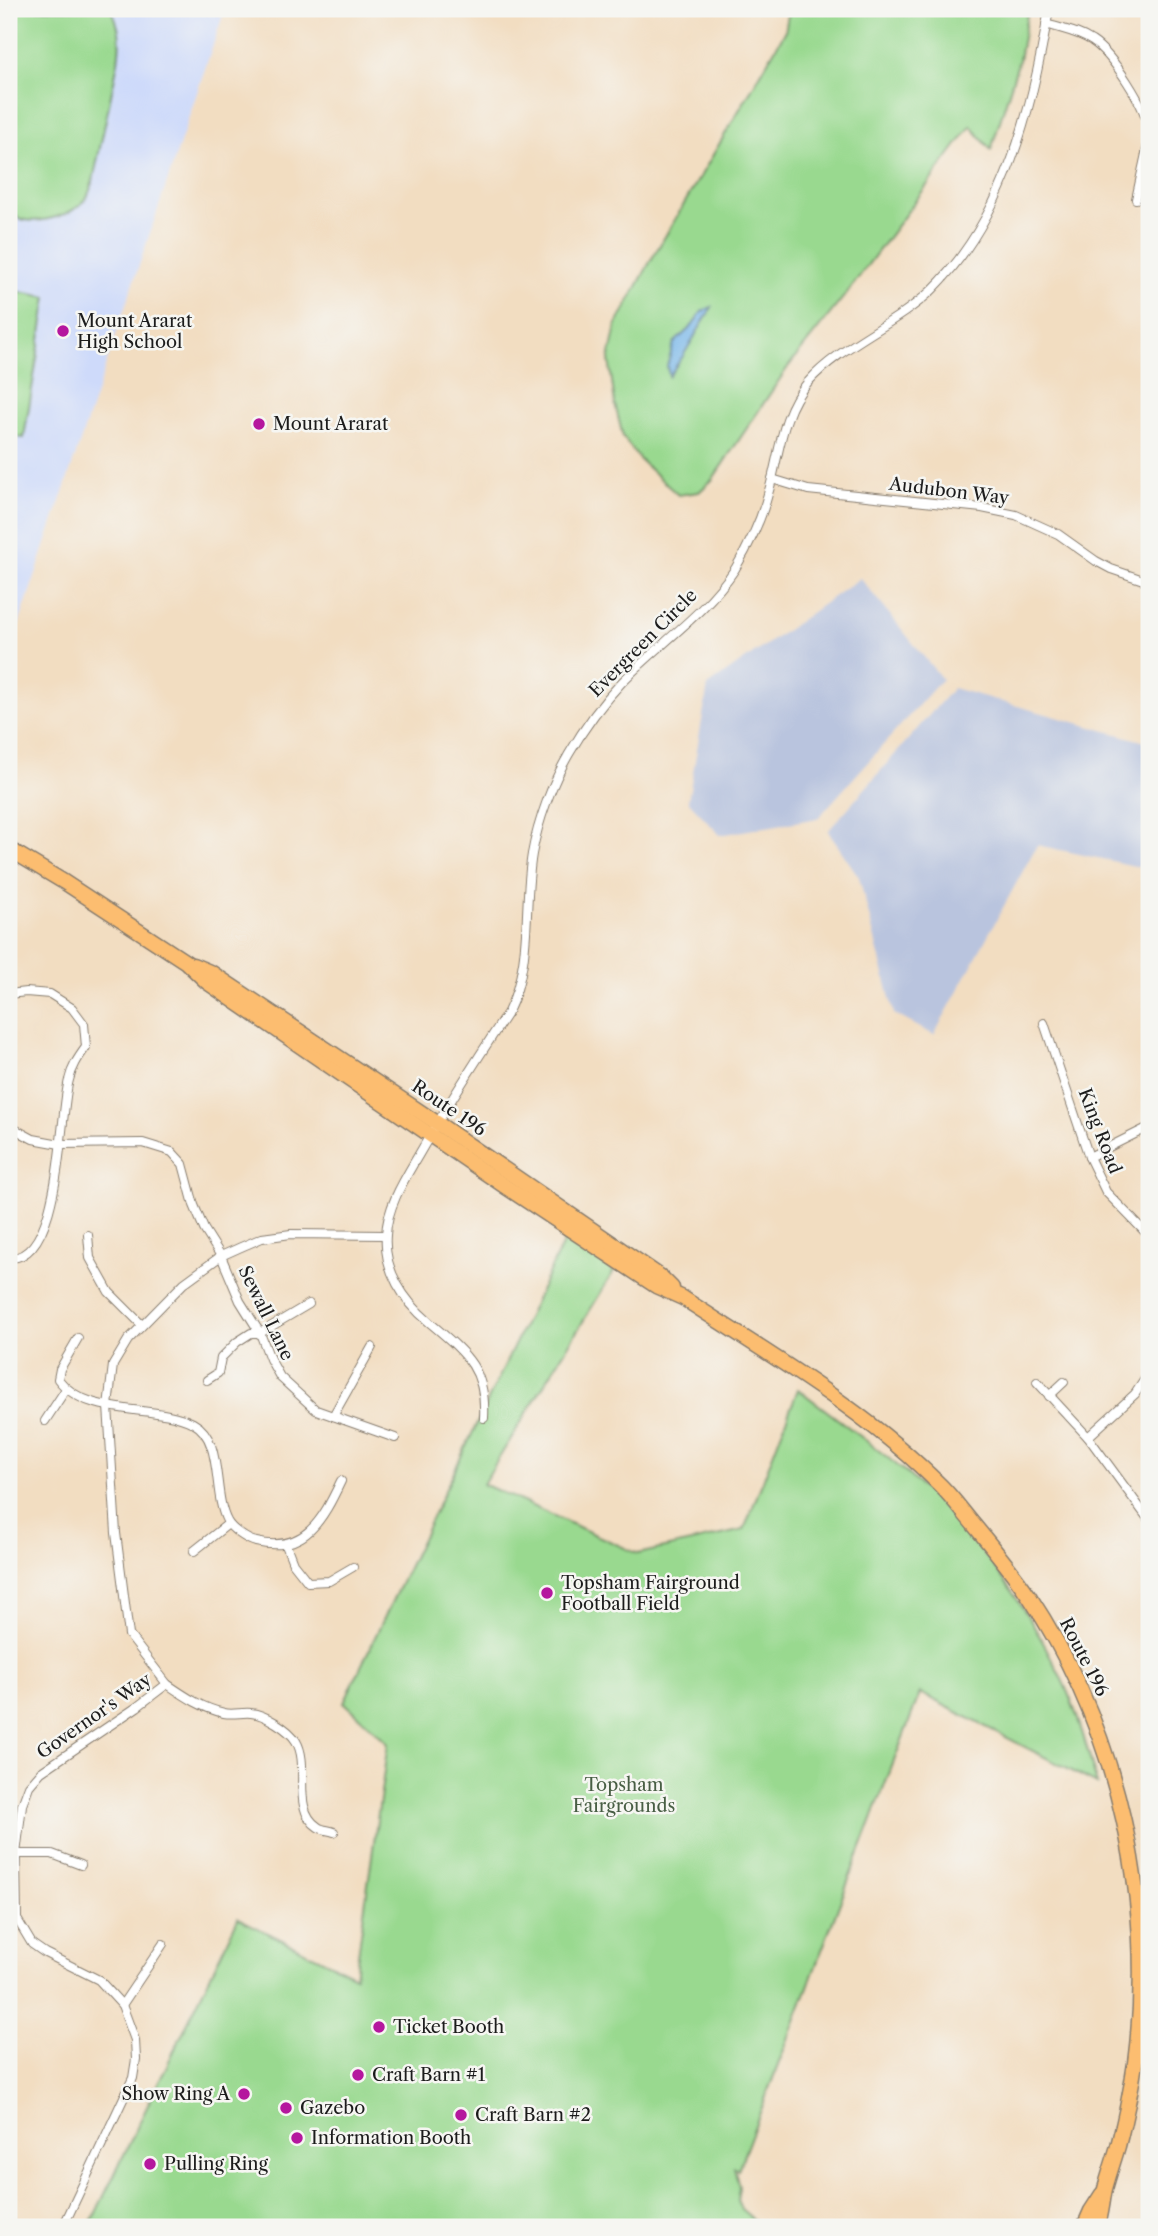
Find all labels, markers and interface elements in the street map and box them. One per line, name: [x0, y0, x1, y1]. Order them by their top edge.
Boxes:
place label: Mount Ararat High School: [77, 310, 193, 353]
marker: Mount Ararat High School: [55, 323, 71, 339]
place label: Mount Ararat: [273, 413, 389, 435]
marker: Mount Ararat: [251, 416, 267, 432]
street label: Audubon Way: [887, 473, 1011, 509]
street label: Evergreen Circle: [584, 584, 702, 702]
street label: Route 196: [408, 1075, 490, 1141]
street label: King Road: [1074, 1085, 1126, 1177]
street label: Sewall Lane: [234, 1262, 298, 1364]
place label: Topsham Fairground Football Field: [561, 1572, 740, 1615]
marker: Topsham Fairground Football Field: [539, 1585, 555, 1601]
street label: Route 196: [1055, 1614, 1113, 1700]
street label: Governor's Way: [33, 1668, 156, 1764]
park label: Topsham Fairgrounds: [573, 1774, 675, 1817]
place label: Ticket Booth: [393, 2016, 504, 2038]
marker: Ticket Booth: [371, 2019, 387, 2035]
place label: Craft Barn #1: [372, 2064, 486, 2086]
marker: Craft Barn #1: [350, 2067, 366, 2083]
place label: Show Ring A: [121, 2083, 231, 2105]
marker: Show Ring A: [236, 2086, 252, 2102]
place label: Gazebo: [300, 2097, 365, 2119]
marker: Gazebo: [278, 2100, 294, 2116]
place label: Craft Barn #2: [475, 2104, 591, 2126]
marker: Craft Barn #2: [453, 2107, 469, 2123]
place label: Information Booth: [311, 2127, 471, 2149]
marker: Information Booth: [289, 2130, 305, 2146]
place label: Pulling Ring: [164, 2153, 269, 2175]
marker: Pulling Ring: [142, 2156, 158, 2172]

